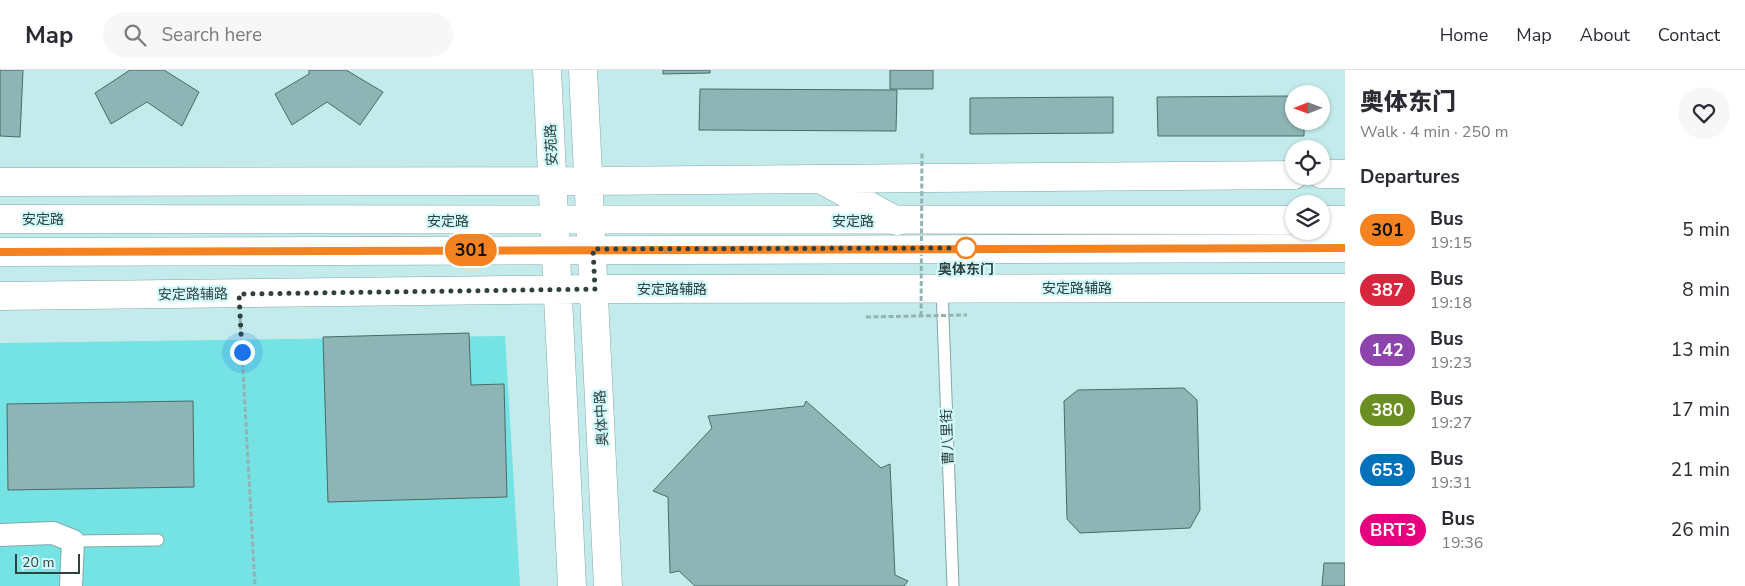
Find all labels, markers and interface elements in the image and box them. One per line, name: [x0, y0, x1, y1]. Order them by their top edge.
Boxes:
search box: [103, 12, 453, 57]
text: Map: [25, 19, 73, 51]
icon: search: [121, 21, 149, 49]
text: Search here: [161, 22, 262, 48]
text: Home: [1440, 23, 1488, 47]
text: Map: [1516, 23, 1552, 47]
text: About: [1580, 23, 1630, 47]
text: Contact: [1658, 23, 1720, 47]
north arrow: [1285, 85, 1330, 130]
map controls: [1285, 85, 1330, 240]
text: 奥体东门: [1360, 86, 1456, 118]
button: heart: [1678, 87, 1730, 139]
text: Walk · 4 min · 250 m: [1360, 121, 1508, 143]
street label: 安苑路: [541, 124, 562, 166]
button: locate: [1285, 140, 1330, 185]
text: Departures: [1360, 164, 1460, 190]
button: layers: [1285, 195, 1330, 240]
text: Bus: [1430, 206, 1463, 232]
street label: 安定路: [22, 210, 64, 229]
street label: 安定路: [427, 212, 469, 231]
street label: 安定路: [832, 212, 874, 231]
text: 5 min: [1682, 217, 1730, 243]
text: 301: [1371, 218, 1404, 242]
text: 19:15: [1430, 232, 1472, 254]
line badge: 301: [442, 234, 500, 266]
marker: 奥体东门: [955, 237, 977, 259]
text: 301: [455, 238, 487, 262]
place label: 奥体东门: [938, 260, 994, 279]
text: Bus: [1430, 266, 1463, 292]
text: 8 min: [1682, 277, 1730, 303]
text: 387: [1371, 278, 1404, 302]
street label: 安定路辅路: [1042, 279, 1112, 298]
street label: 安定路辅路: [637, 280, 707, 299]
street label: 安定路辅路: [158, 284, 228, 305]
text: 19:18: [1430, 292, 1472, 314]
text: Bus: [1430, 326, 1463, 352]
text: 13 min: [1671, 337, 1730, 363]
text: 142: [1371, 338, 1404, 362]
your location: [230, 340, 255, 365]
text: 19:23: [1430, 352, 1472, 374]
text: Bus: [1430, 386, 1463, 412]
street label: 奥体中路: [591, 390, 612, 446]
text: 17 min: [1671, 397, 1730, 423]
text: 380: [1371, 398, 1404, 422]
street label: 曹八里街: [937, 409, 958, 465]
text: 19:27: [1430, 412, 1472, 434]
text: Bus: [1430, 446, 1463, 472]
text: 21 min: [1671, 457, 1730, 483]
text: 653: [1371, 458, 1404, 482]
text: 19:31: [1430, 472, 1472, 494]
text: Bus: [1441, 506, 1475, 532]
text: 26 min: [1671, 517, 1730, 543]
text: BRT3: [1370, 518, 1416, 542]
text: 19:36: [1441, 532, 1483, 554]
scale bar: [15, 551, 80, 574]
text: 20 m: [22, 553, 54, 572]

